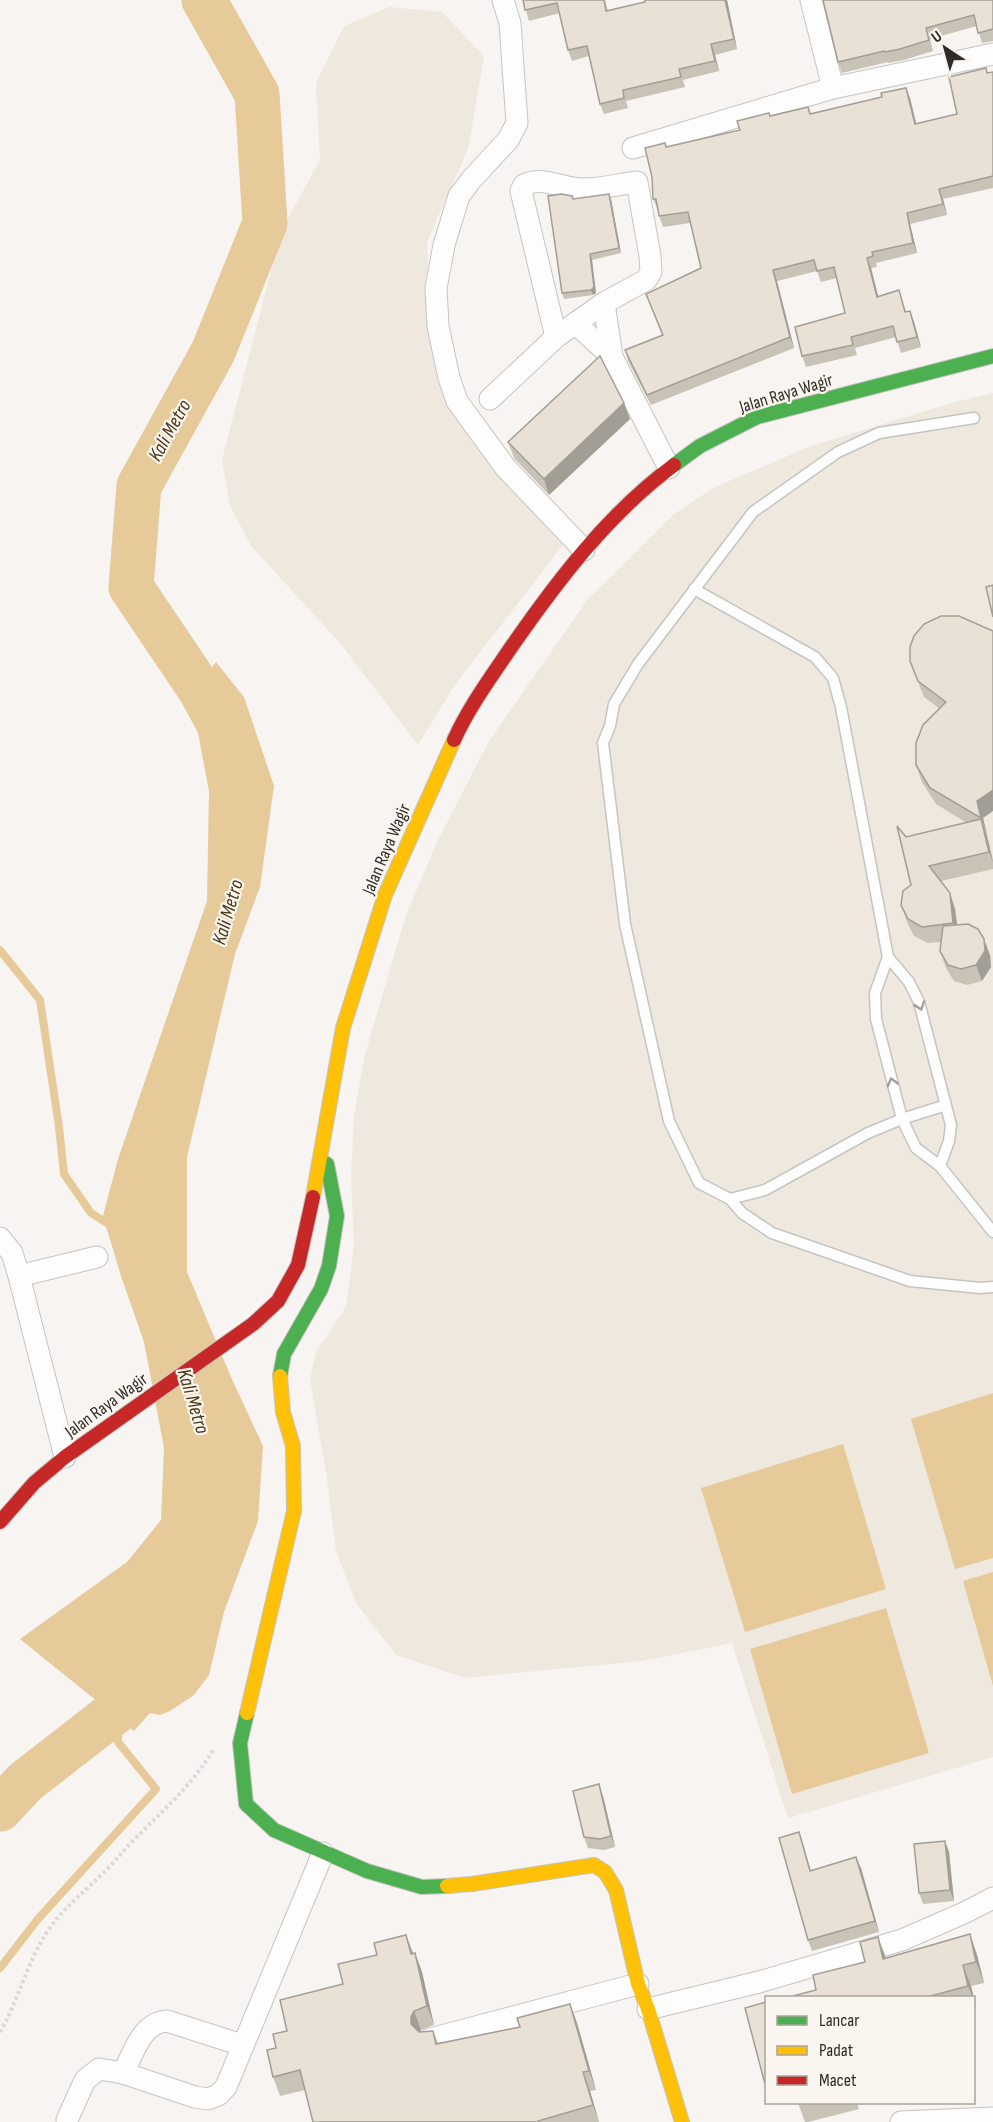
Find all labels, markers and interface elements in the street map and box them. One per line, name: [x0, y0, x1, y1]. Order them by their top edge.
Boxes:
north arrow: [915, 18, 975, 78]
text: U: [928, 27, 946, 47]
street label: Jalan Raya Wagir: [736, 369, 835, 418]
water label: Kali Metro: [143, 396, 196, 465]
street label: Jalan Raya Wagir: [358, 801, 415, 899]
water label: Kali Metro: [207, 877, 249, 947]
one-way arrow: [912, 1000, 925, 1011]
one-way arrow: [887, 1077, 899, 1088]
water label: Kali Metro: [172, 1366, 214, 1437]
street label: Jalan Raya Wagir: [60, 1368, 152, 1443]
legend: [765, 1996, 975, 2104]
text: Lancar: [819, 2010, 859, 2031]
text: Padat: [819, 2040, 854, 2061]
text: Macet: [819, 2070, 857, 2091]

